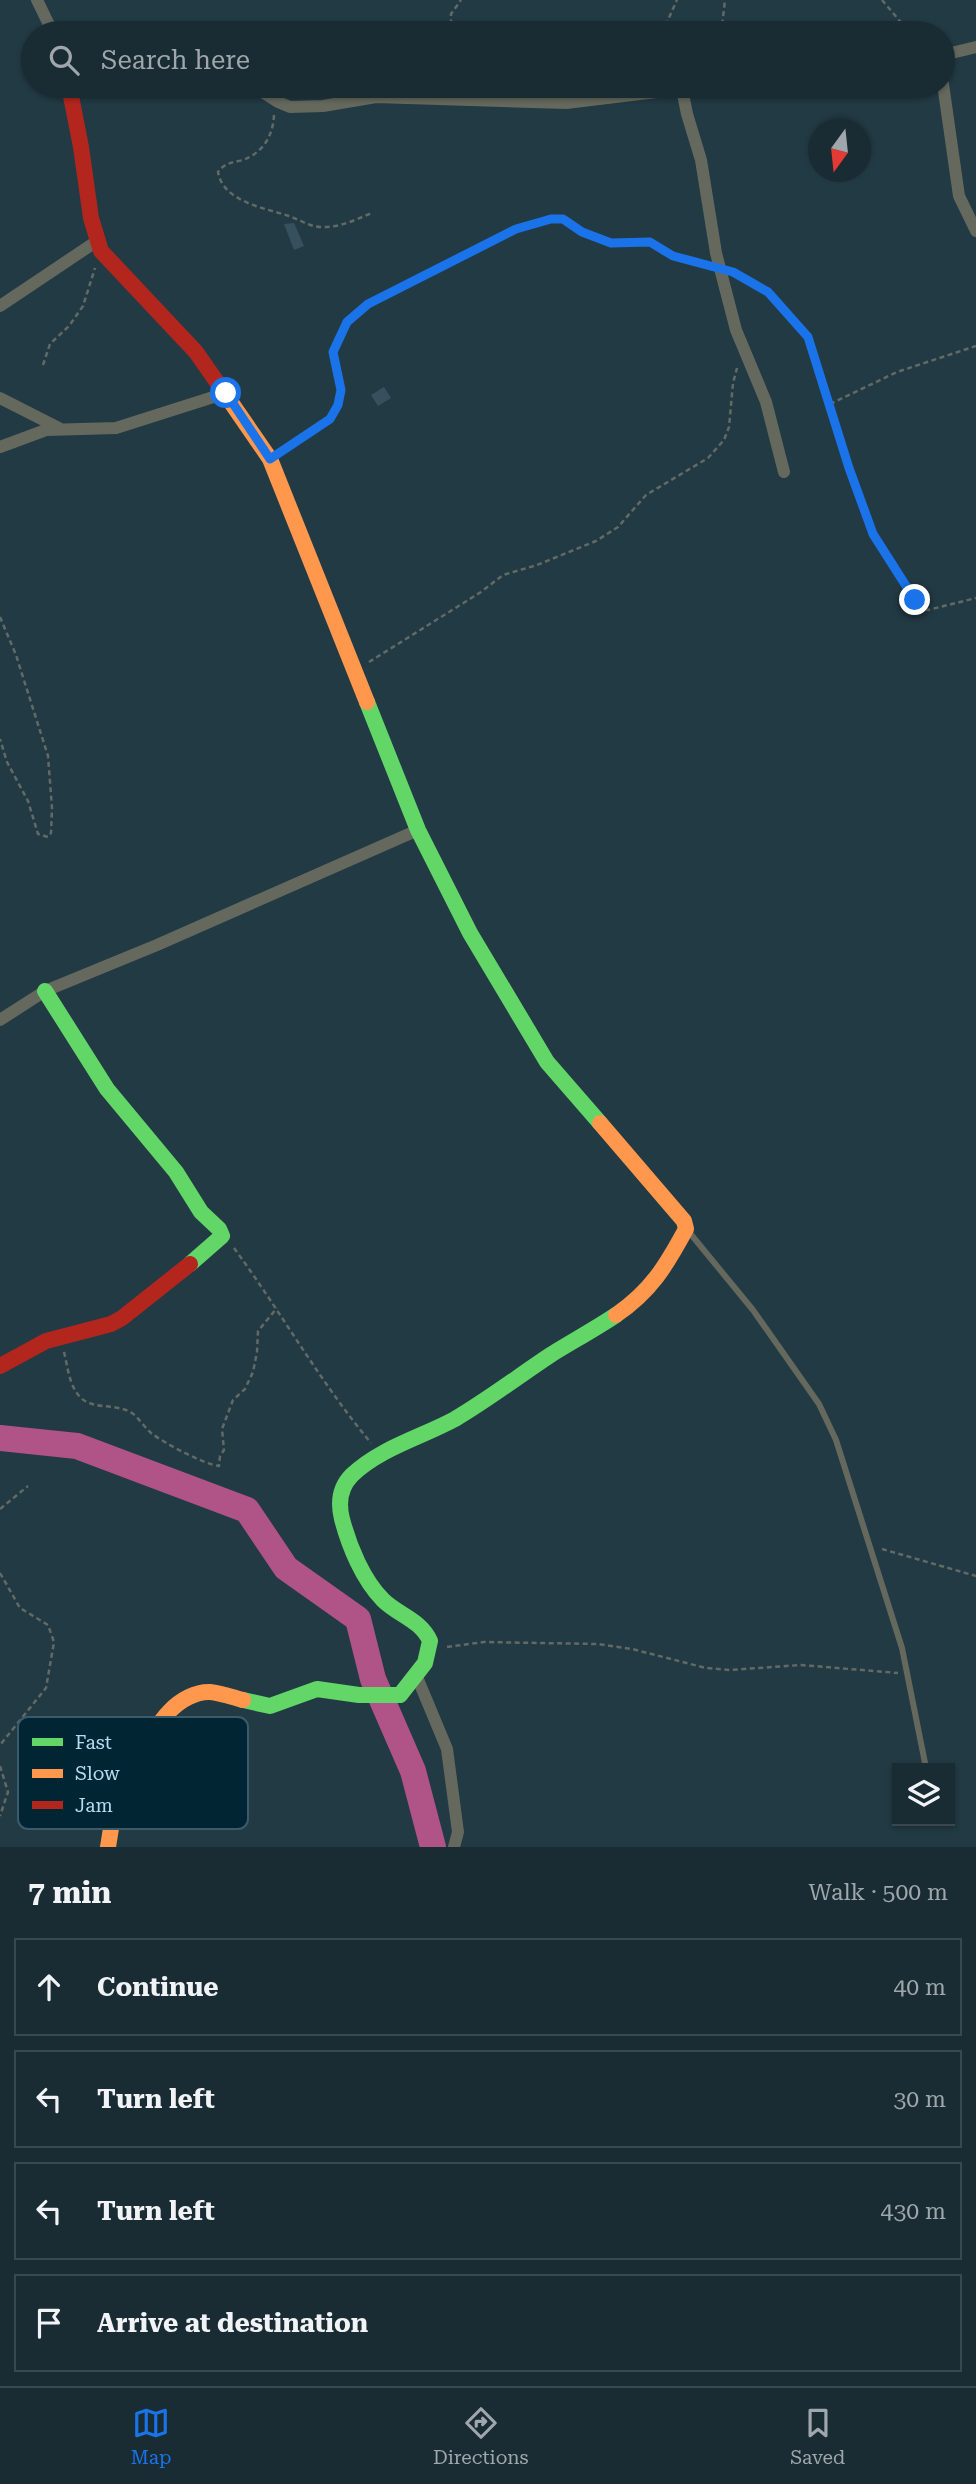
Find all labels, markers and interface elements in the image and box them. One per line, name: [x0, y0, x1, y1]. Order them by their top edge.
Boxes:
search box: [21, 21, 955, 98]
icon: search: [45, 41, 83, 79]
text: Search here: [101, 45, 250, 75]
north arrow: [808, 119, 871, 182]
route start: [210, 377, 241, 408]
route end: [899, 584, 930, 615]
legend: [18, 1717, 248, 1829]
text: Fast: [75, 1731, 112, 1754]
text: Slow: [75, 1762, 120, 1785]
map controls: [892, 1763, 955, 1826]
button: layers: [892, 1763, 955, 1826]
text: Jam: [75, 1794, 113, 1817]
text: 7 min: [28, 1875, 111, 1910]
text: Walk · 500 m: [809, 1879, 948, 1906]
icon: ahead: [30, 1968, 68, 2006]
text: Continue: [97, 1972, 219, 2002]
text: 40 m: [893, 1974, 946, 2001]
icon: left: [30, 2080, 68, 2118]
text: Turn left: [97, 2084, 215, 2114]
text: 30 m: [893, 2086, 946, 2113]
icon: left: [30, 2192, 68, 2230]
text: Turn left: [97, 2196, 215, 2226]
text: 430 m: [881, 2198, 946, 2225]
icon: arrive: [30, 2304, 68, 2342]
text: Arrive at destination: [97, 2308, 368, 2338]
tab: Map: [131, 2404, 171, 2469]
tab: Directions: [433, 2404, 529, 2469]
tab: Saved: [790, 2404, 845, 2469]

